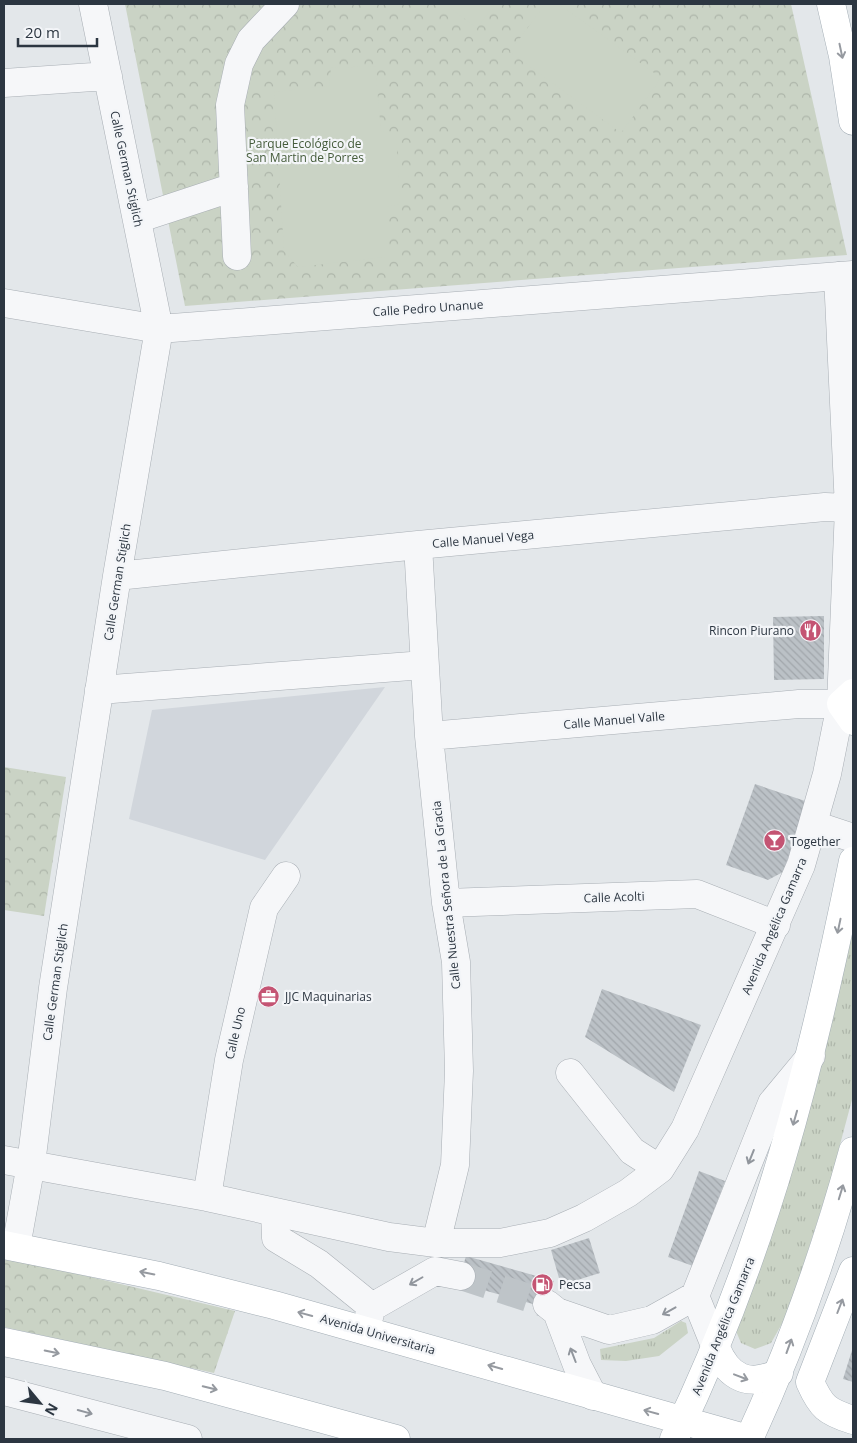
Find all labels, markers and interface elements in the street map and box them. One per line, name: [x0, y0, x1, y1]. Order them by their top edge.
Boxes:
scale bar: [18, 15, 96, 47]
text: 20 m: [25, 22, 60, 42]
one-way arrow: [837, 43, 847, 59]
street label: Calle German Stiglich: [106, 109, 148, 229]
park label: Parque Ecológico de San Martin de Porres: [246, 135, 364, 166]
street label: Calle Pedro Unanue: [372, 296, 484, 320]
street label: Calle German Stiglich: [99, 522, 135, 642]
street label: Calle Manuel Vega: [431, 526, 535, 552]
restaurant icon: Rincon Piurano: [798, 618, 822, 642]
place label: Rincon Piurano: [709, 622, 794, 639]
street label: Calle Manuel Valle: [563, 707, 666, 733]
street label: Calle Nuestra Señora de La Gracia: [428, 800, 464, 990]
bar icon: Together: [762, 829, 786, 853]
place label: Together: [790, 833, 840, 850]
street label: Avenida Angélica Gamarra: [737, 855, 811, 997]
street label: Calle Acolti: [583, 887, 645, 907]
one-way arrow: [834, 918, 844, 934]
street label: Calle German Stiglich: [38, 922, 72, 1042]
office icon: JJC Maquinarias: [257, 984, 281, 1008]
place label: JJC Maquinarias: [284, 988, 372, 1005]
street label: Calle Uno: [221, 1005, 249, 1061]
one-way arrow: [789, 1110, 799, 1126]
one-way arrow: [746, 1149, 755, 1164]
one-way arrow: [837, 1185, 847, 1201]
street label: Avenida Angélica Gamarra: [688, 1255, 758, 1397]
one-way arrow: [140, 1268, 156, 1278]
fuel station icon: Pecsa: [531, 1272, 555, 1296]
place label: Pecsa: [559, 1276, 591, 1293]
one-way arrow: [409, 1277, 424, 1287]
one-way arrow: [836, 1298, 845, 1314]
one-way arrow: [662, 1306, 676, 1316]
one-way arrow: [297, 1308, 313, 1318]
street label: Avenida Universitaria: [319, 1309, 437, 1359]
one-way arrow: [785, 1339, 794, 1354]
one-way arrow: [43, 1347, 59, 1357]
one-way arrow: [568, 1348, 578, 1363]
one-way arrow: [487, 1362, 503, 1372]
one-way arrow: [733, 1373, 748, 1382]
north arrow: [15, 1378, 65, 1428]
one-way arrow: [202, 1384, 218, 1393]
text: N: [41, 1400, 63, 1419]
one-way arrow: [643, 1407, 659, 1416]
one-way arrow: [76, 1408, 92, 1417]

